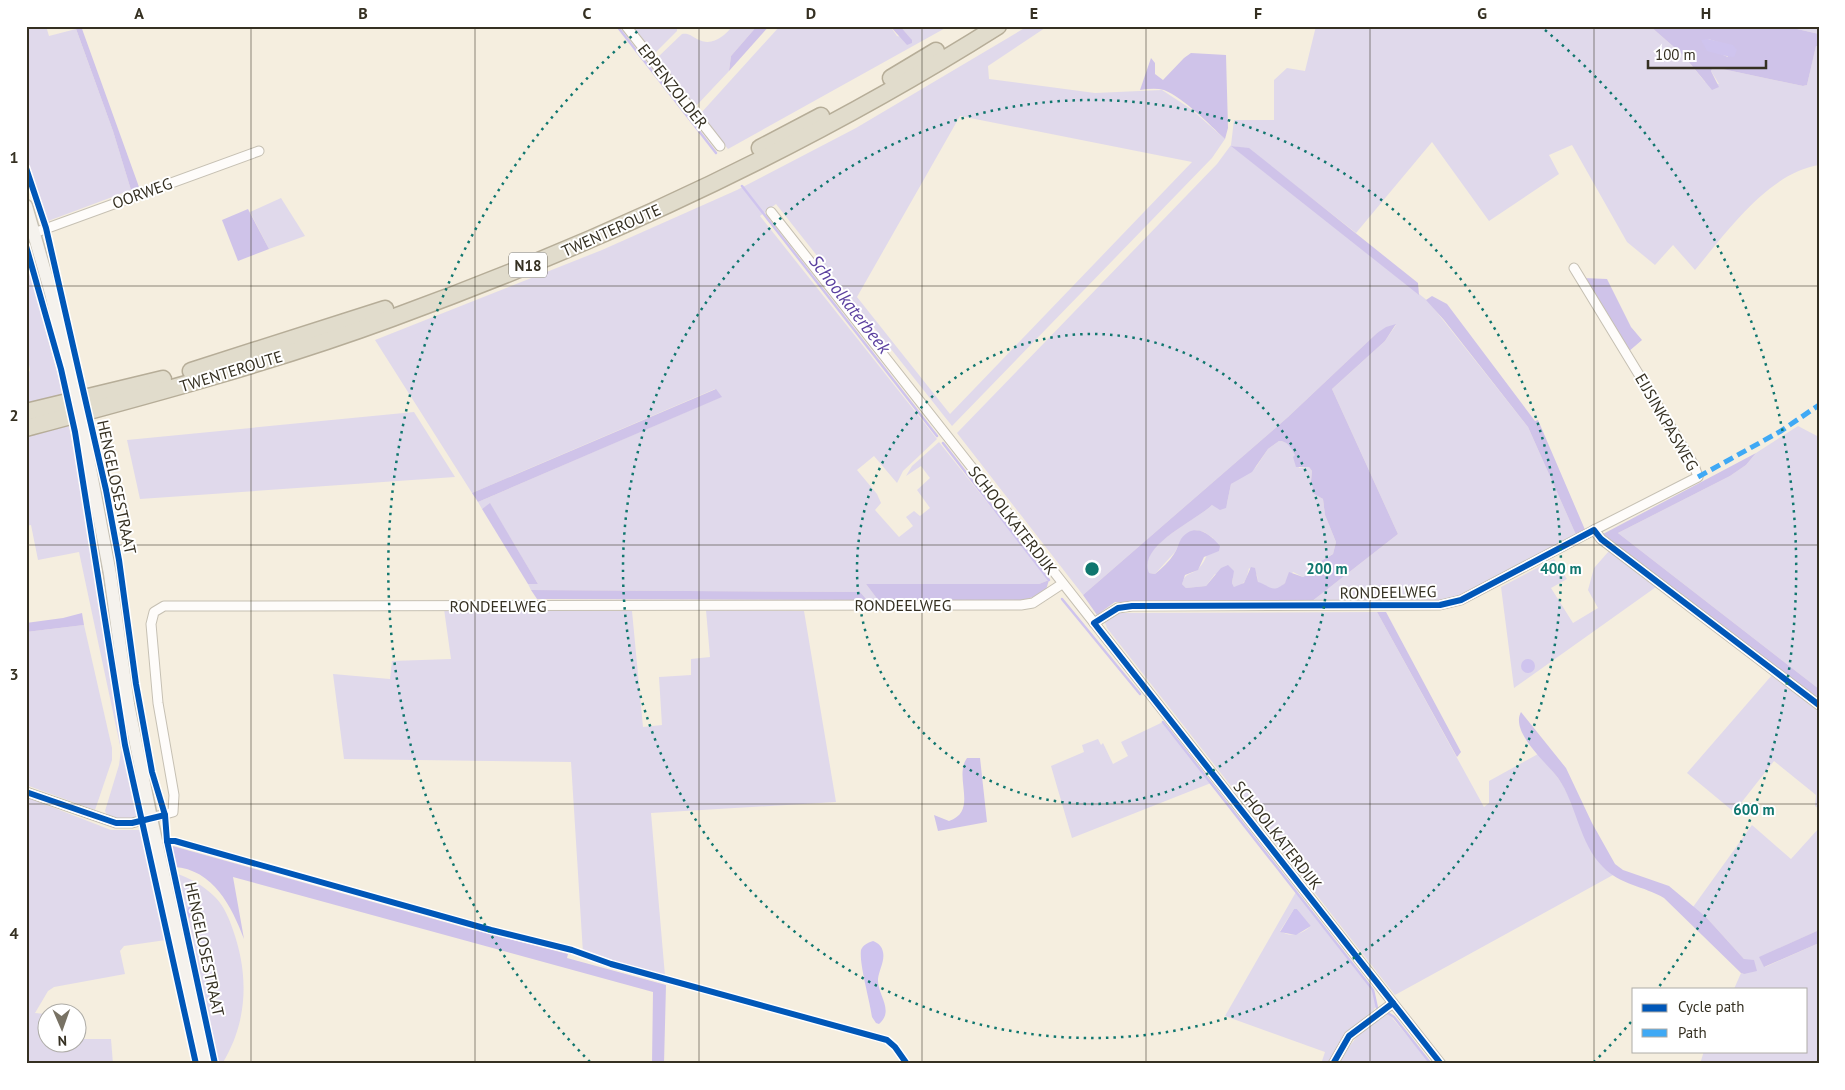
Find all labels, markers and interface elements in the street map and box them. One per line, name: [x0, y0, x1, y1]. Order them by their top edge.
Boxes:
text: A: [134, 3, 144, 23]
text: B: [358, 3, 368, 23]
text: C: [583, 3, 592, 23]
text: D: [806, 3, 816, 23]
text: E: [1030, 3, 1038, 23]
text: F: [1254, 3, 1262, 23]
text: G: [1477, 3, 1487, 23]
text: H: [1701, 3, 1711, 23]
scale bar: [1648, 38, 1765, 70]
street label: EPPENZOLDER: [634, 40, 712, 132]
text: 100 m: [1655, 45, 1696, 64]
text: 1: [9, 147, 19, 167]
street label: OORWEG: [109, 173, 175, 213]
street label: TWENTEROUTE: [558, 199, 664, 261]
water label: Schoolkaterbeek: [804, 250, 896, 359]
road number: N18: [509, 252, 547, 278]
street label: TWENTEROUTE: [177, 346, 285, 396]
street label: EIJSINKPASWEG: [1631, 370, 1703, 474]
text: 2: [9, 405, 19, 425]
street label: HENGELOSESTRAAT: [93, 418, 141, 556]
street label: SCHOOLKATERDIJK: [964, 462, 1062, 579]
text: 200 m: [1306, 559, 1348, 578]
text: 400 m: [1540, 559, 1582, 578]
centre of rings: [1083, 560, 1101, 578]
street label: RONDEELWEG: [1339, 581, 1437, 603]
street label: RONDEELWEG: [855, 595, 951, 615]
street label: RONDEELWEG: [450, 596, 546, 616]
text: 3: [9, 664, 19, 684]
street label: SCHOOLKATERDIJK: [1229, 777, 1327, 894]
text: 600 m: [1733, 800, 1775, 819]
street label: HENGELOSESTRAAT: [181, 880, 229, 1018]
text: 4: [9, 923, 19, 943]
legend: [1632, 988, 1808, 1052]
text: Cycle path: [1678, 997, 1744, 1016]
north arrow: [38, 1002, 88, 1052]
text: Path: [1678, 1023, 1707, 1042]
text: N: [58, 1032, 67, 1050]

